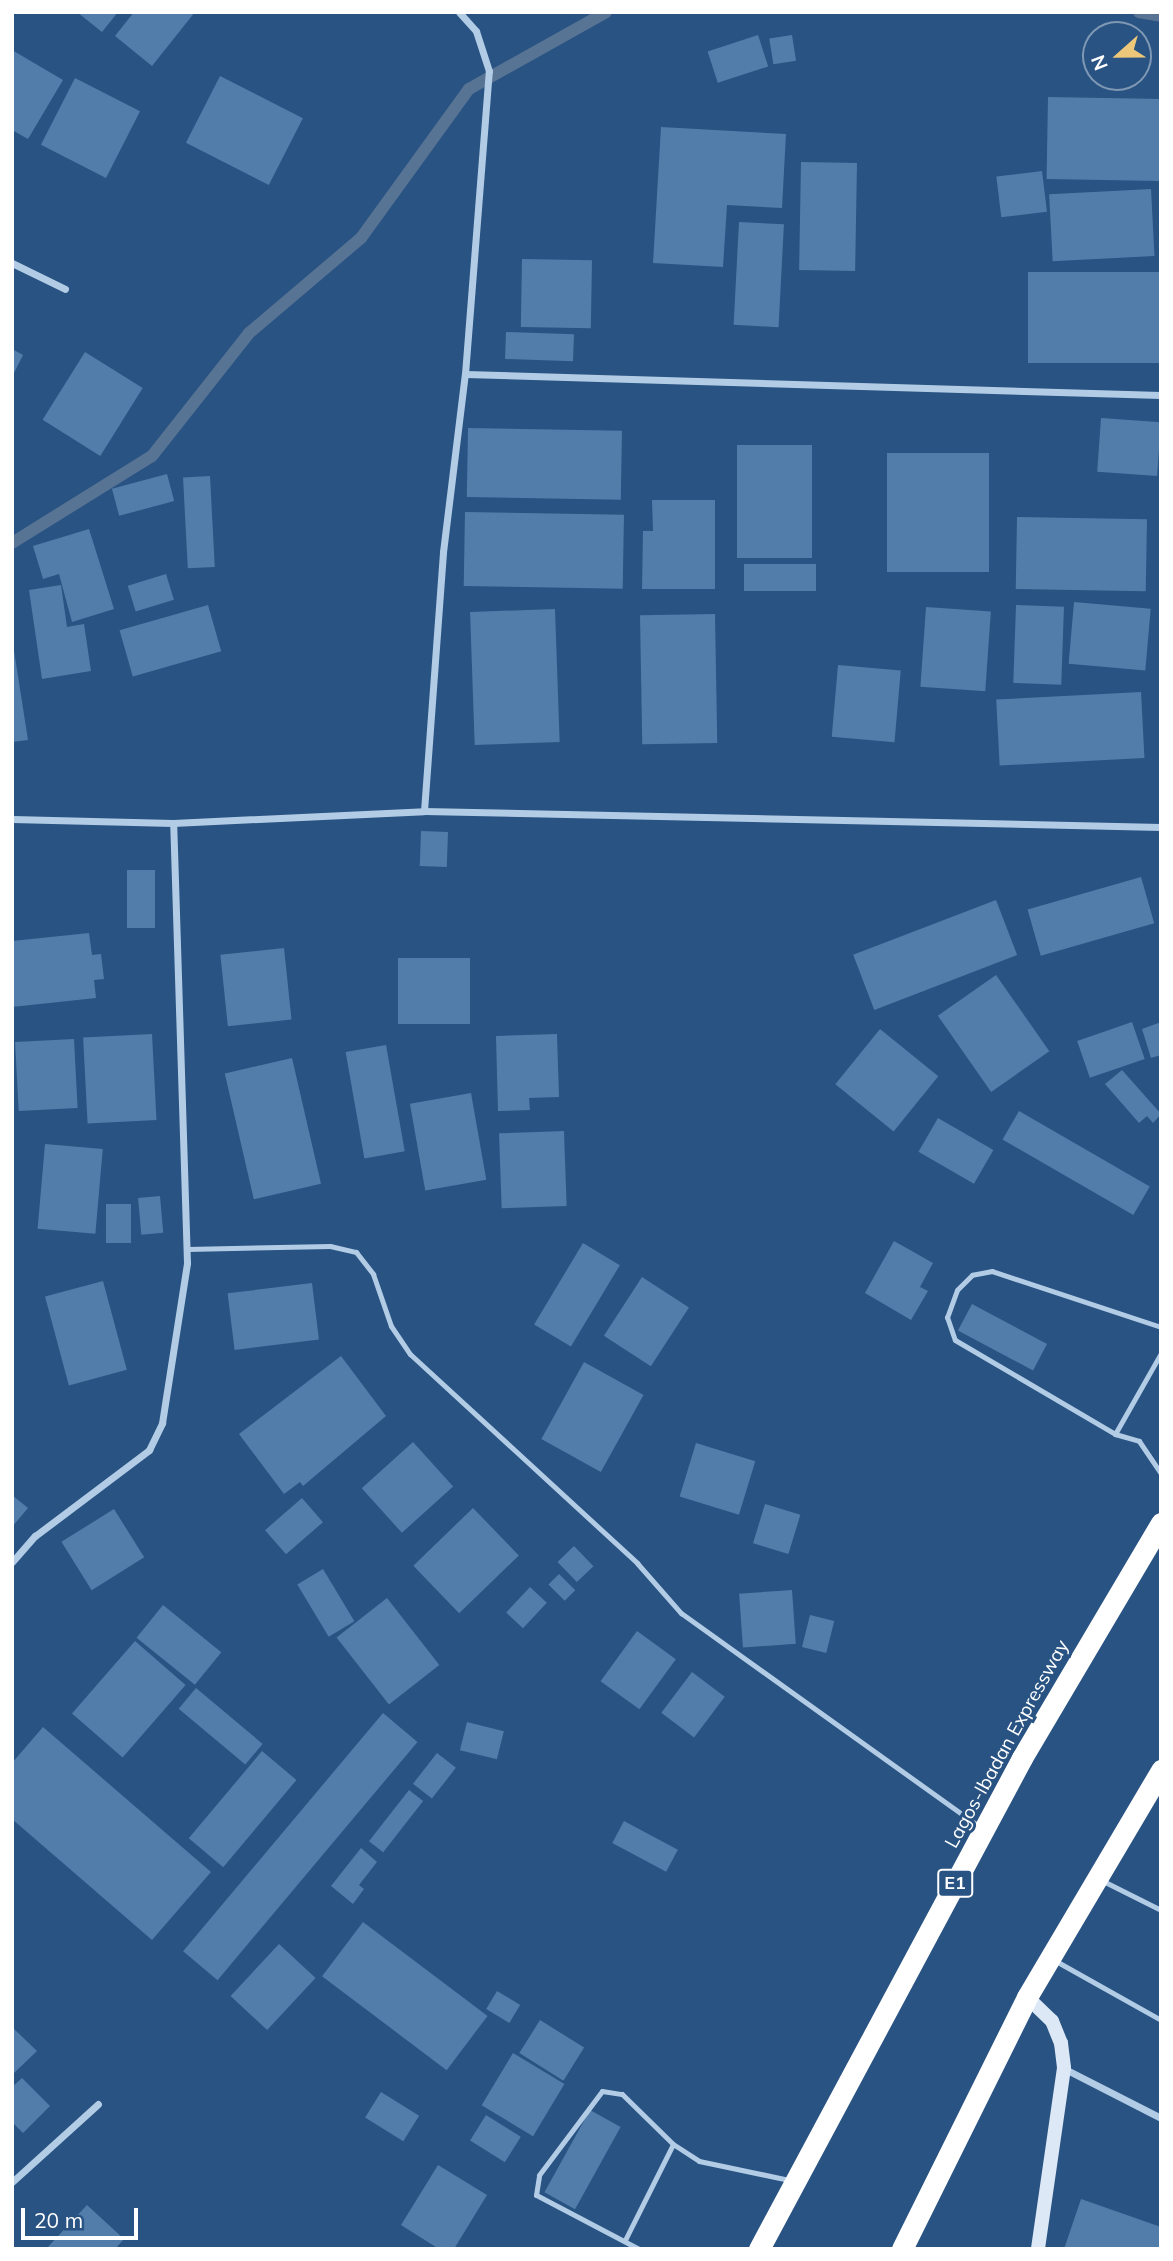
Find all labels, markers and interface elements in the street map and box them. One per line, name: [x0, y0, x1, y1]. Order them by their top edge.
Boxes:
north arrow: [1082, 21, 1152, 91]
text: N: [1085, 52, 1113, 74]
street label: Lagos-Ibadan Expressway: [940, 1636, 1074, 1852]
road number: E1: [936, 1868, 974, 1898]
scale bar: [24, 2194, 142, 2238]
text: 20 m: [34, 2207, 83, 2233]

